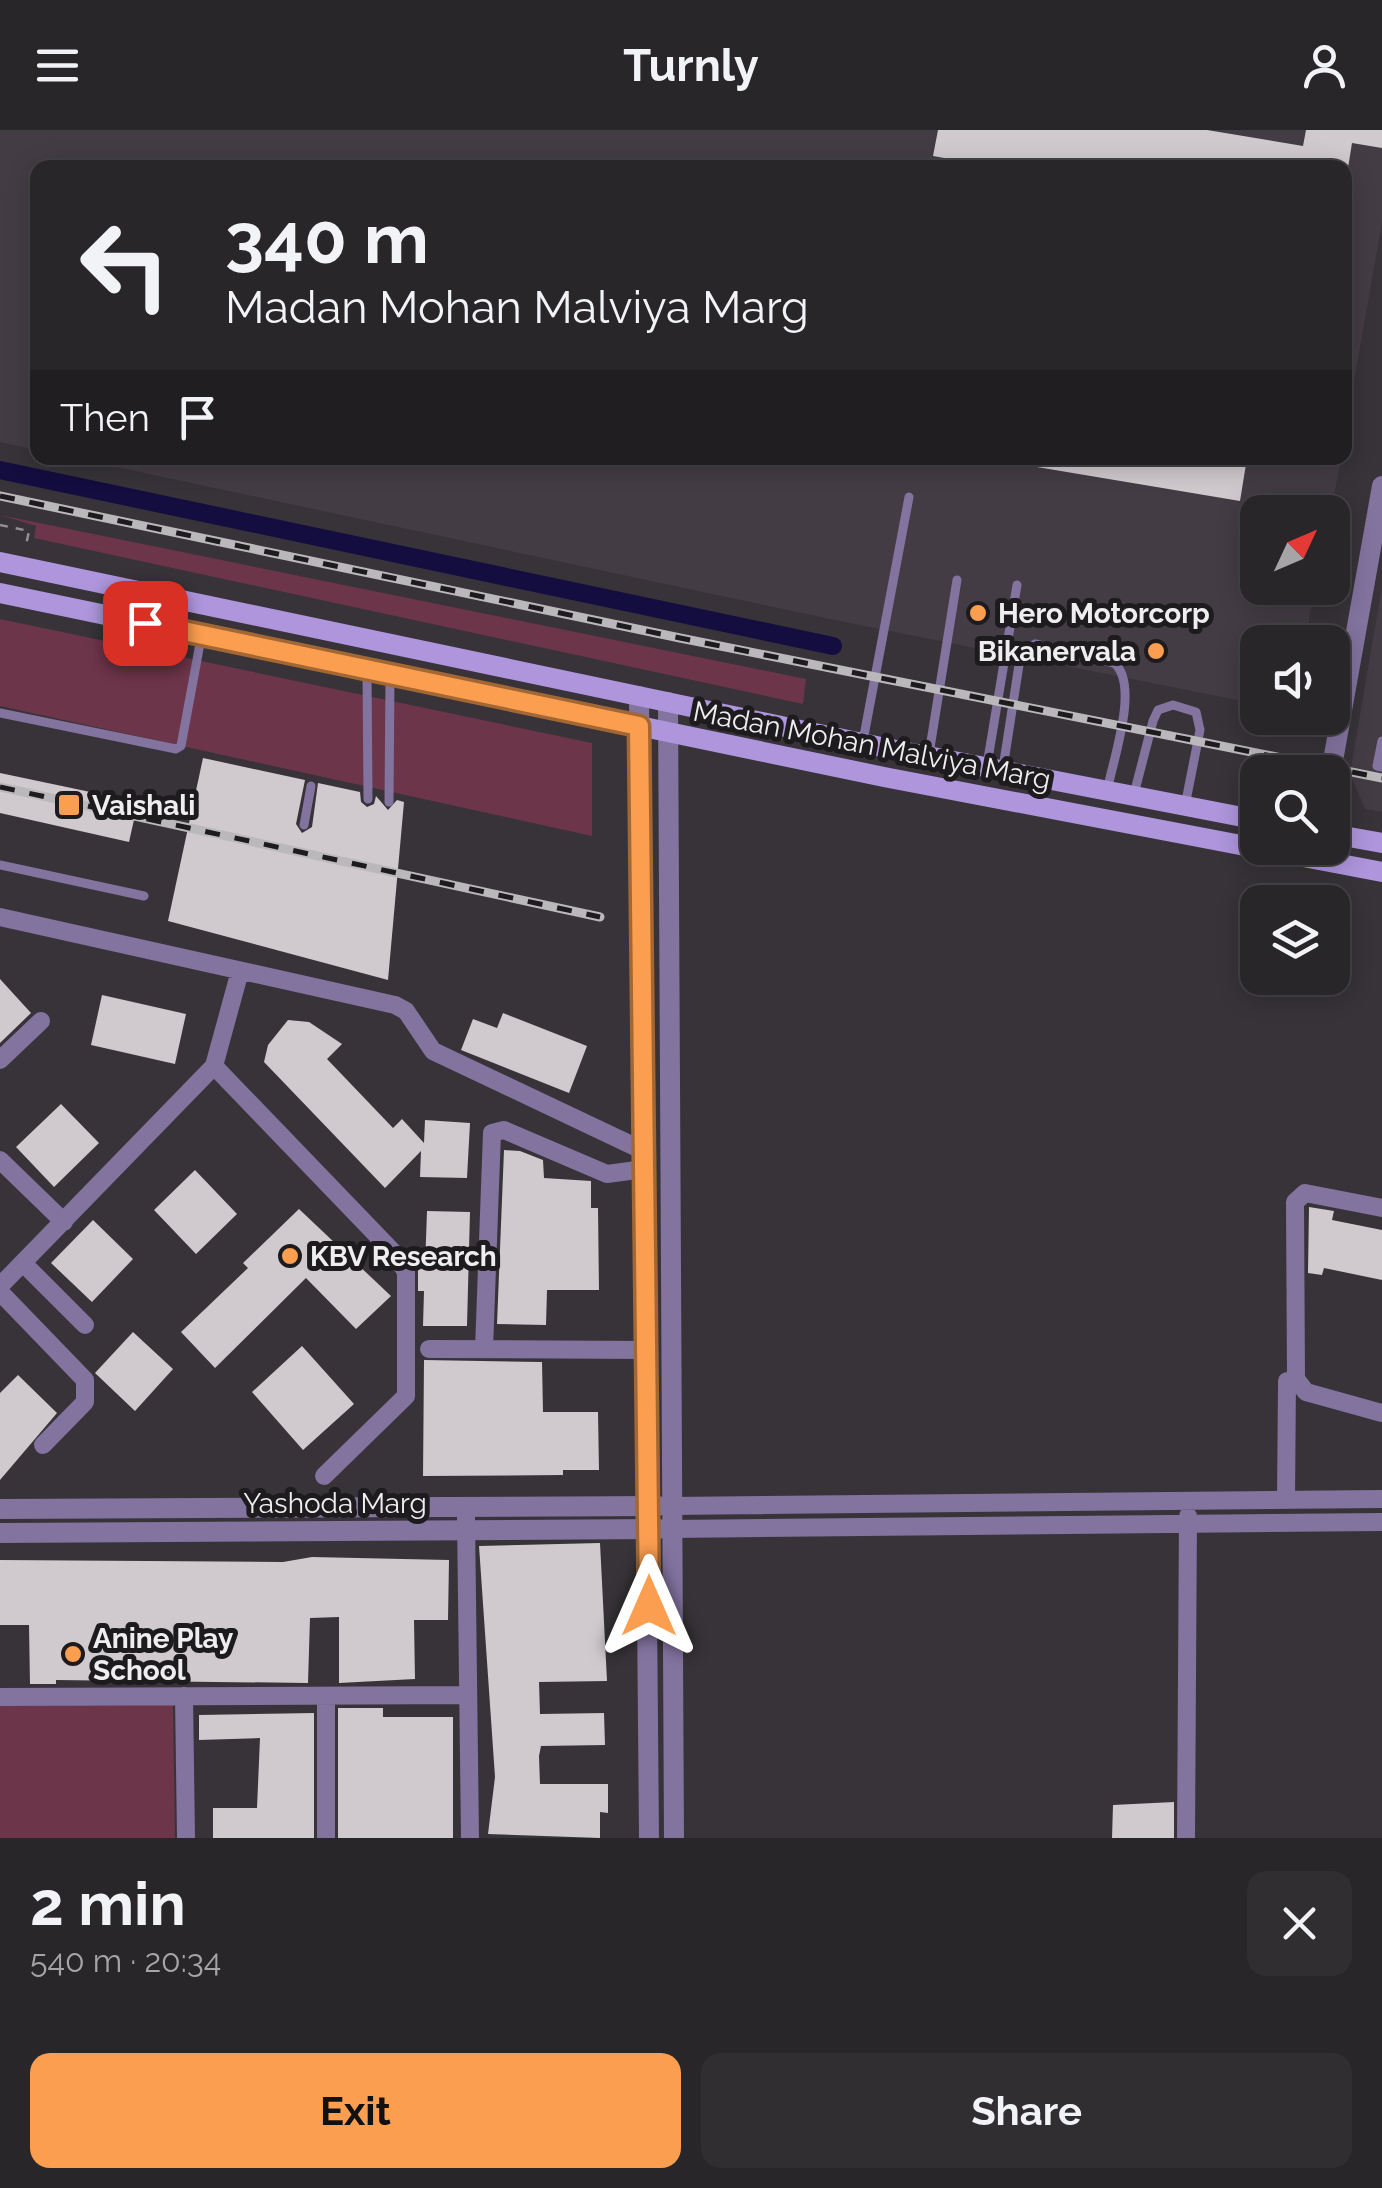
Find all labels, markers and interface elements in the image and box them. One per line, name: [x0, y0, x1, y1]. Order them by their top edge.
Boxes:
icon: menu: [30, 38, 85, 93]
icon: person: [1297, 38, 1352, 93]
text: Turnly: [623, 39, 759, 92]
text: 340 m: [225, 197, 429, 279]
icon: left: [60, 200, 190, 330]
text: Madan Mohan Malviya Marg: [225, 281, 809, 334]
icon: arrive: [170, 390, 225, 445]
text: Then: [60, 395, 150, 440]
north arrow: [1240, 495, 1350, 605]
map controls: [1240, 495, 1350, 995]
pin: [103, 581, 188, 666]
icon: arrive: [118, 596, 173, 651]
place label: Hero Motorcorp: [998, 597, 1210, 630]
marker: Hero Motorcorp: [967, 602, 989, 624]
button: sound: [1240, 625, 1350, 735]
place label: Bikanervala: [978, 635, 1136, 668]
marker: Bikanervala: [1145, 640, 1167, 662]
street label: Madan Mohan Malviya Marg: [690, 695, 1053, 796]
button: search: [1240, 755, 1350, 865]
place label: Vaishali: [92, 789, 195, 822]
marker: Vaishali: [56, 792, 82, 818]
button: layers: [1240, 885, 1350, 995]
place label: KBV Research: [310, 1240, 497, 1273]
marker: KBV Research: [279, 1245, 301, 1267]
street label: Yashoda Marg: [243, 1487, 427, 1520]
position arrow: [597, 1554, 701, 1658]
place label: Anine Play School: [93, 1622, 234, 1687]
marker: Anine Play School: [62, 1643, 84, 1665]
text: 2 min: [30, 1869, 186, 1939]
button: close: [1247, 1871, 1352, 1976]
text: 540 m · 20:34: [30, 1942, 221, 1979]
button: Exit: [30, 2053, 681, 2168]
button: Share: [701, 2053, 1352, 2168]

